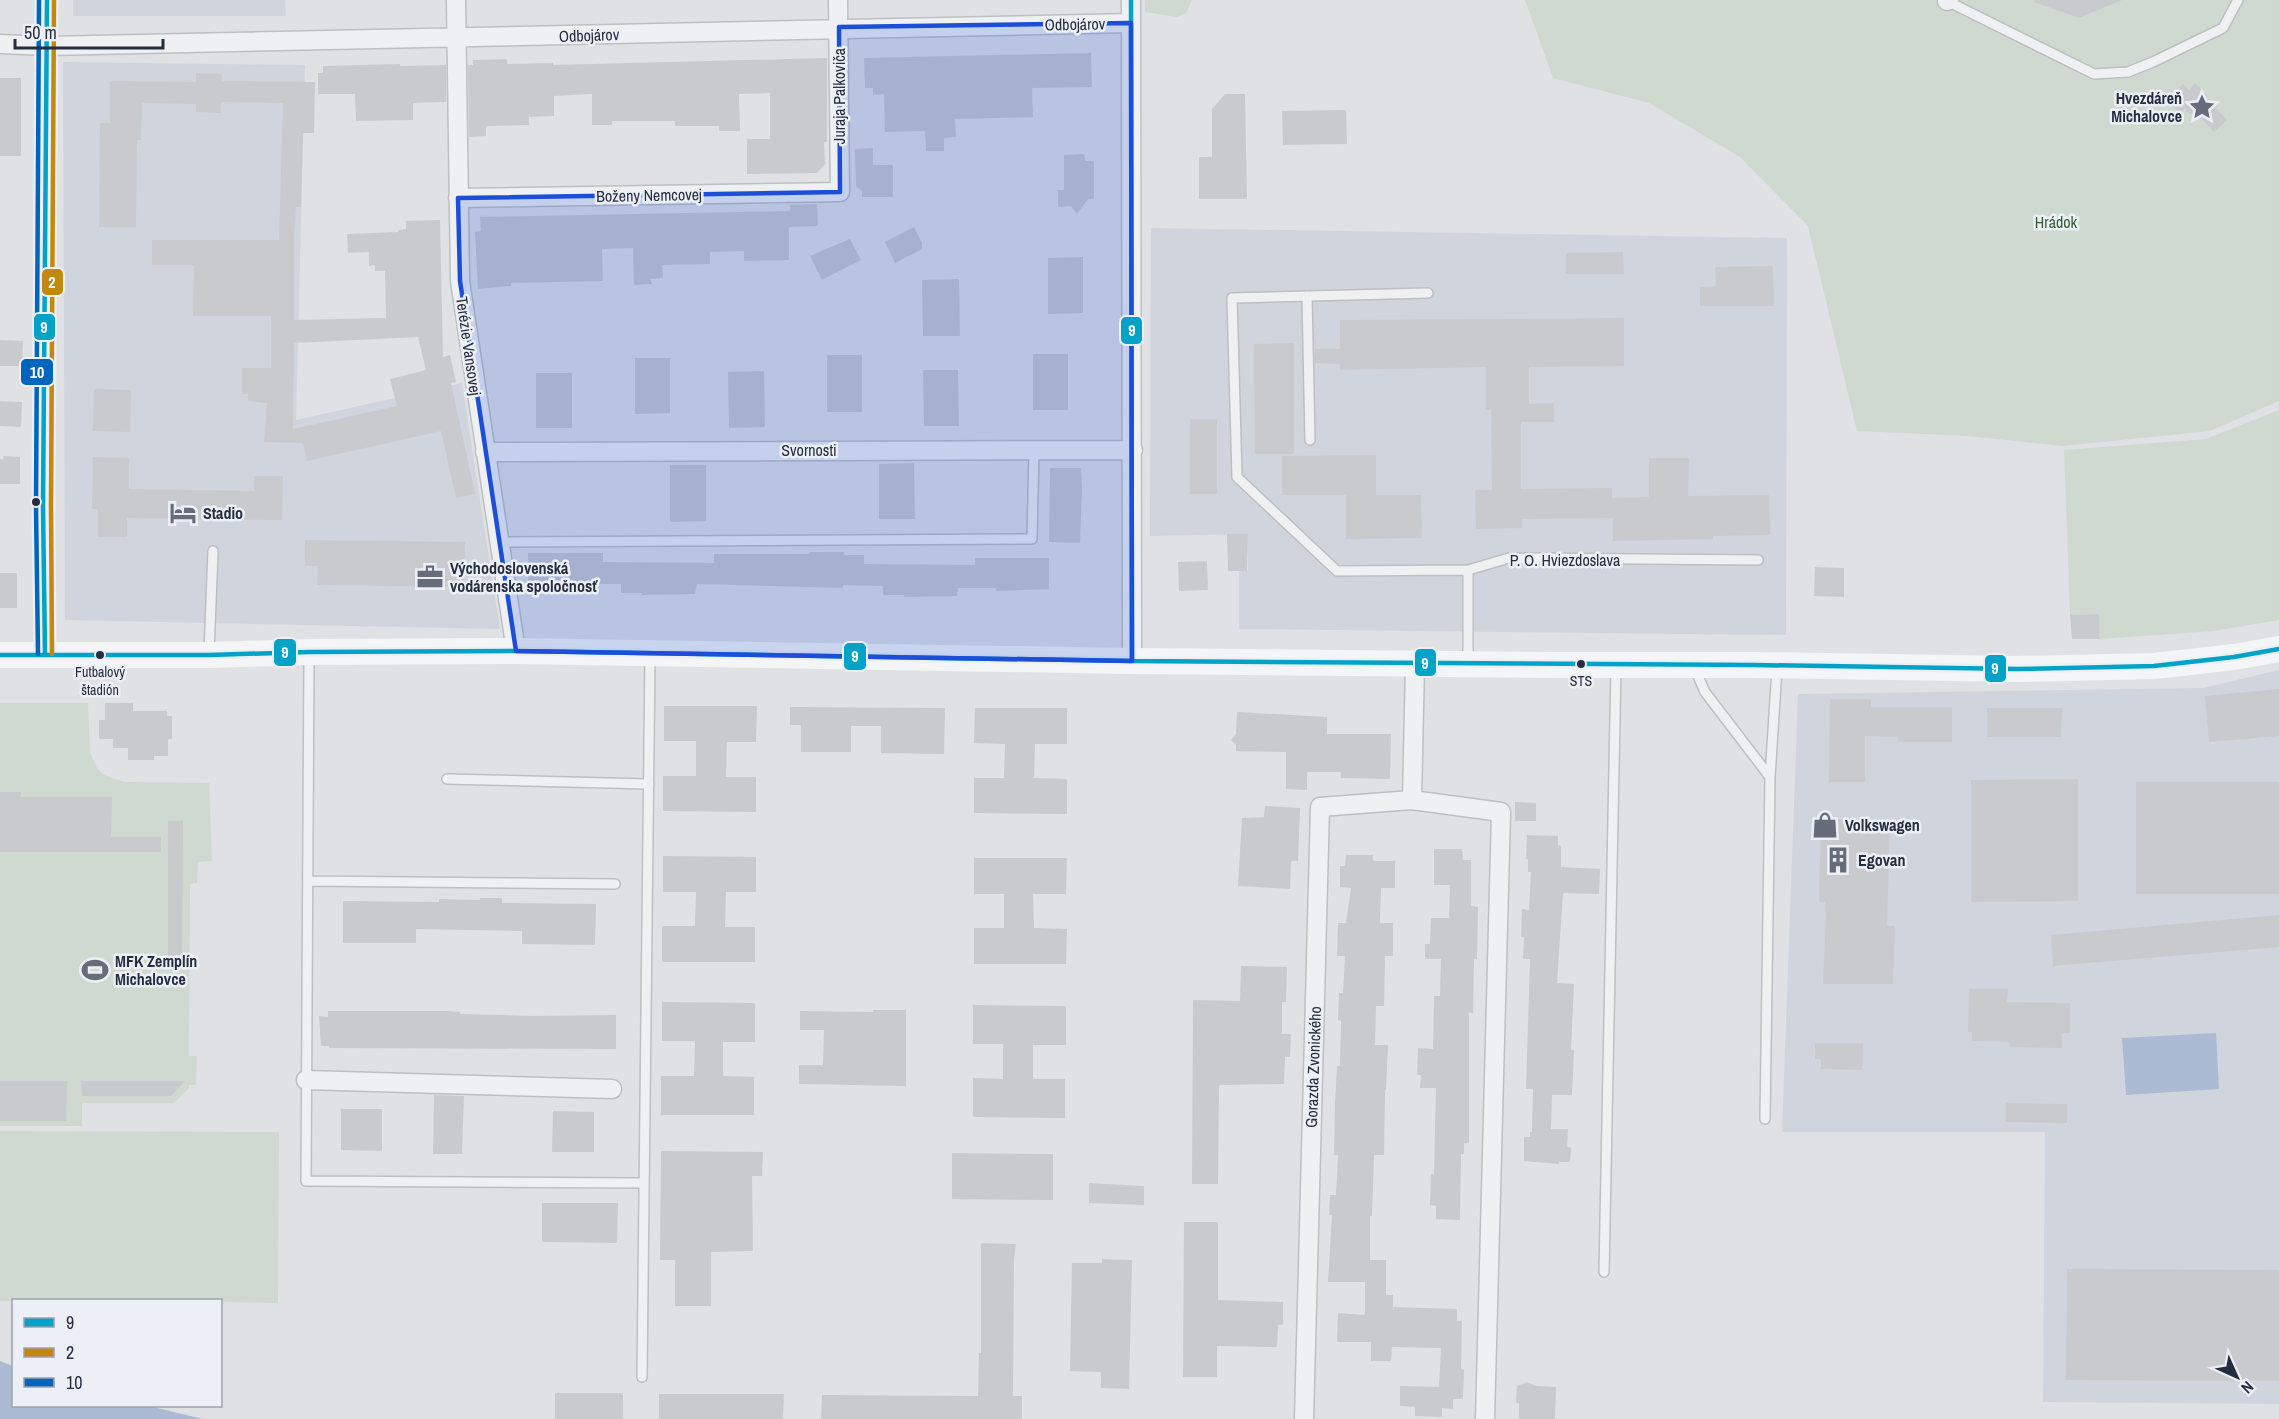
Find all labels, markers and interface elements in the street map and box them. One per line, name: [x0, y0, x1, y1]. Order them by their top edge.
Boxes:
scale bar: [15, 12, 164, 50]
street label: Odbojárov: [1045, 12, 1106, 36]
text: 50 m: [24, 20, 57, 45]
street label: Odbojárov: [558, 23, 620, 47]
street label: Juraja Palkoviča: [828, 47, 850, 144]
place label: Hvezdáreň Michalovce: [2111, 87, 2182, 127]
place icon: Hvezdáreň Michalovce: [2187, 92, 2217, 122]
street label: Boženy Nemcovej: [596, 183, 702, 207]
park label: Hrádok: [2035, 211, 2078, 233]
line badge: 2: [41, 268, 64, 296]
text: 2: [48, 271, 56, 293]
street label: Terézie Vansovej: [451, 295, 487, 397]
line badge: 9: [33, 313, 56, 341]
text: 9: [40, 316, 48, 338]
line badge: 9: [1120, 316, 1143, 345]
text: 9: [1128, 319, 1136, 341]
line badge: 10: [20, 358, 54, 386]
text: 10: [30, 361, 44, 383]
street label: Svornosti: [781, 439, 837, 461]
unlabelled marker: [30, 496, 42, 508]
hotel icon: Stadio: [168, 498, 198, 528]
place label: Stadio: [203, 502, 243, 524]
street label: P. O. Hviezdoslava: [1510, 549, 1621, 571]
place label: Východoslovenská vodárenska spoločnosť: [450, 557, 598, 597]
office icon: Východoslovenská vodárenska spoločnosť: [415, 562, 445, 592]
line badge: 9: [273, 638, 297, 667]
text: 9: [281, 641, 289, 663]
line badge: 9: [843, 642, 867, 671]
text: 9: [851, 645, 859, 667]
line badge: 9: [1414, 648, 1437, 677]
marker: Futbalový štadión: [94, 649, 106, 661]
text: 9: [1421, 652, 1429, 674]
line badge: 9: [1984, 654, 2007, 683]
text: 9: [1991, 657, 1999, 679]
marker: STS: [1575, 658, 1587, 670]
place label: Futbalový štadión: [75, 663, 125, 699]
place label: STS: [1570, 672, 1593, 690]
shop icon: Volkswagen: [1810, 810, 1840, 840]
place label: Volkswagen: [1845, 814, 1920, 836]
building icon: Egovan: [1823, 845, 1853, 875]
place label: Egovan: [1858, 849, 1905, 871]
place label: MFK Zemplín Michalovce: [115, 950, 197, 990]
sports icon: MFK Zemplín Michalovce: [80, 955, 110, 985]
street label: Gorazda Zvonického: [1300, 1006, 1326, 1128]
legend: [12, 1299, 222, 1407]
text: 9: [66, 1310, 74, 1335]
text: 2: [66, 1340, 74, 1365]
north arrow: [2207, 1347, 2267, 1407]
text: 10: [66, 1370, 82, 1395]
text: N: [2236, 1376, 2259, 1399]

